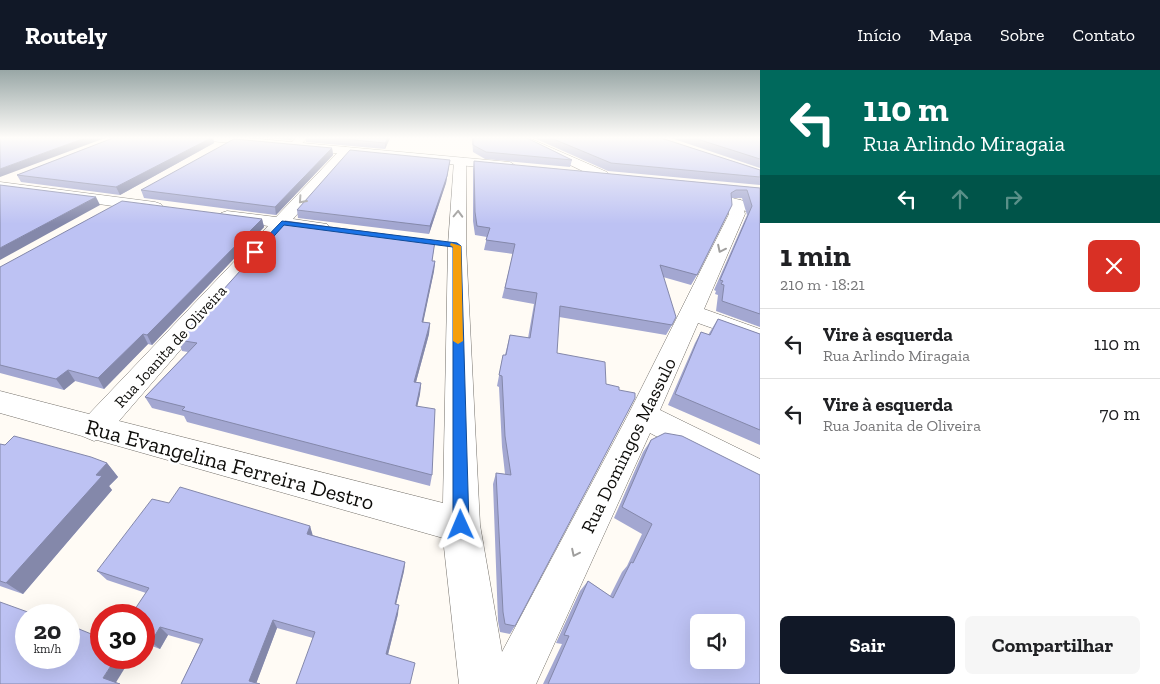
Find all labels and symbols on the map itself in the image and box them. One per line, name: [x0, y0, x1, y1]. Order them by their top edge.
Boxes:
one-way arrow: [299, 195, 308, 204]
one-way arrow: [453, 210, 463, 218]
pin: [234, 231, 276, 273]
one-way arrow: [717, 243, 727, 252]
street label: Rua Joanita de Oliveira: [110, 281, 230, 411]
street label: Rua Domingos Massulo: [576, 354, 681, 537]
street label: Rua Evangelina Ferreira Destro: [83, 413, 377, 516]
position arrow: [434, 498, 486, 550]
one-way arrow: [571, 548, 582, 557]
speed limit sign: 30: [90, 604, 155, 669]

